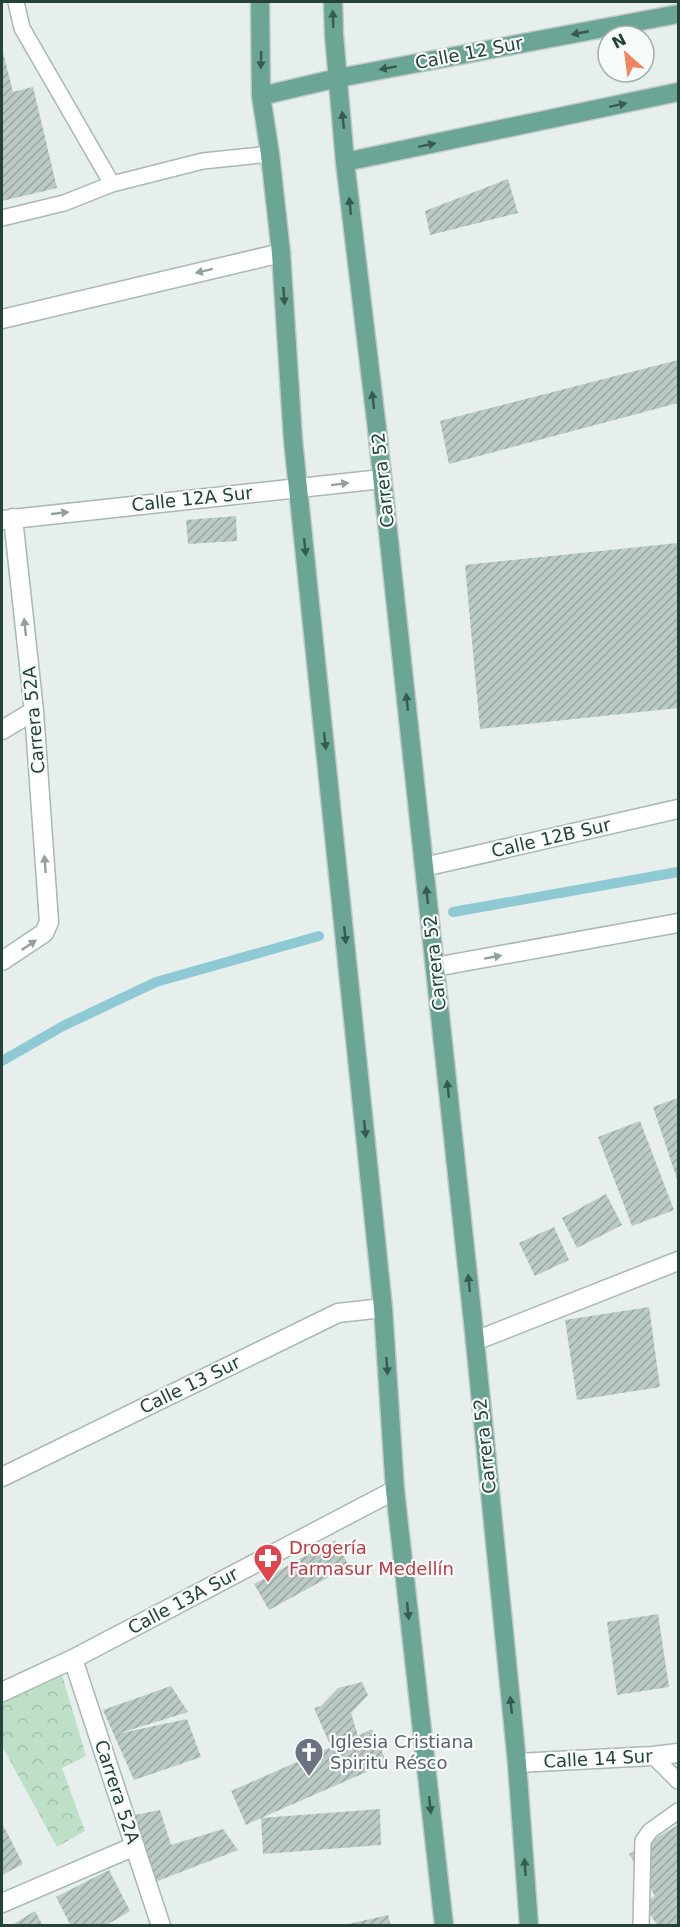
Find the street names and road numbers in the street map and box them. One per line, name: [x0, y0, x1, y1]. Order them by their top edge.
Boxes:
street label: Calle 12 Sur: [413, 32, 525, 73]
street label: Carrera 52: [367, 431, 398, 529]
street label: Calle 12A Sur: [130, 482, 254, 515]
street label: Carrera 52A: [18, 665, 49, 775]
street label: Calle 12B Sur: [489, 813, 613, 861]
street label: Carrera 52: [419, 914, 450, 1012]
street label: Calle 13 Sur: [136, 1351, 244, 1418]
street label: Carrera 52: [469, 1397, 500, 1495]
street label: Calle 13A Sur: [124, 1562, 242, 1638]
street label: Carrera 52A: [91, 1737, 144, 1847]
street label: Calle 14 Sur: [543, 1745, 654, 1772]

